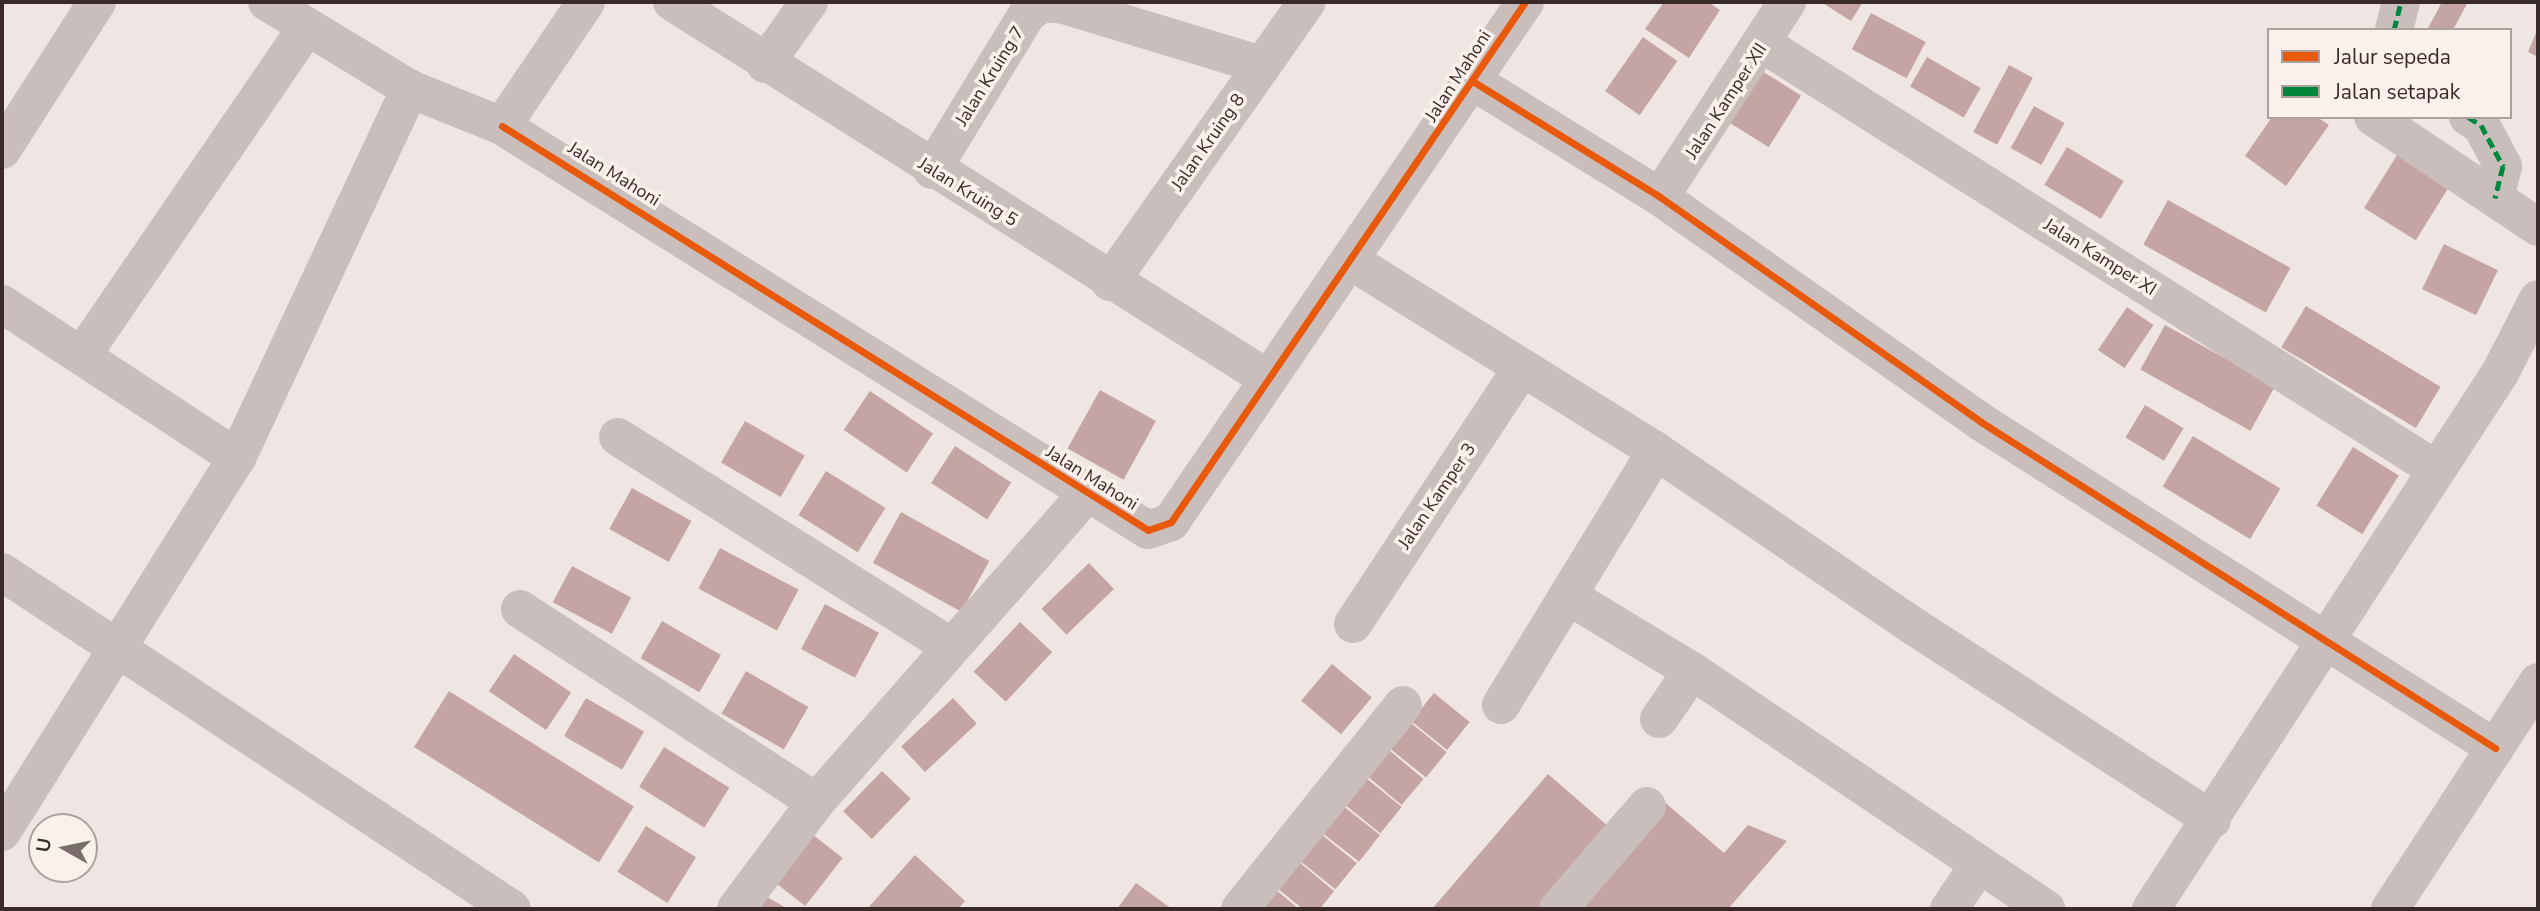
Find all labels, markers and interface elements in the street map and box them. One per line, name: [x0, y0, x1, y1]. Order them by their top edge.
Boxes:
street label: Jalan Kruing 7: [951, 22, 1029, 130]
street label: Jalan Mahoni: [1420, 26, 1496, 126]
legend: [2267, 28, 2512, 119]
street label: Jalan Kamper XII: [1681, 39, 1771, 163]
text: Jalur sepeda: [2334, 43, 2451, 71]
text: Jalan setapak: [2334, 78, 2460, 106]
street label: Jalan Kruing 8: [1167, 89, 1249, 195]
street label: Jalan Mahoni: [564, 137, 664, 211]
street label: Jalan Kruing 5: [914, 153, 1022, 231]
street label: Jalan Kamper XI: [2040, 214, 2160, 300]
street label: Jalan Kamper 3: [1394, 439, 1480, 553]
street label: Jalan Mahoni: [1042, 441, 1142, 515]
north arrow: [28, 813, 98, 883]
text: U: [30, 836, 58, 854]

